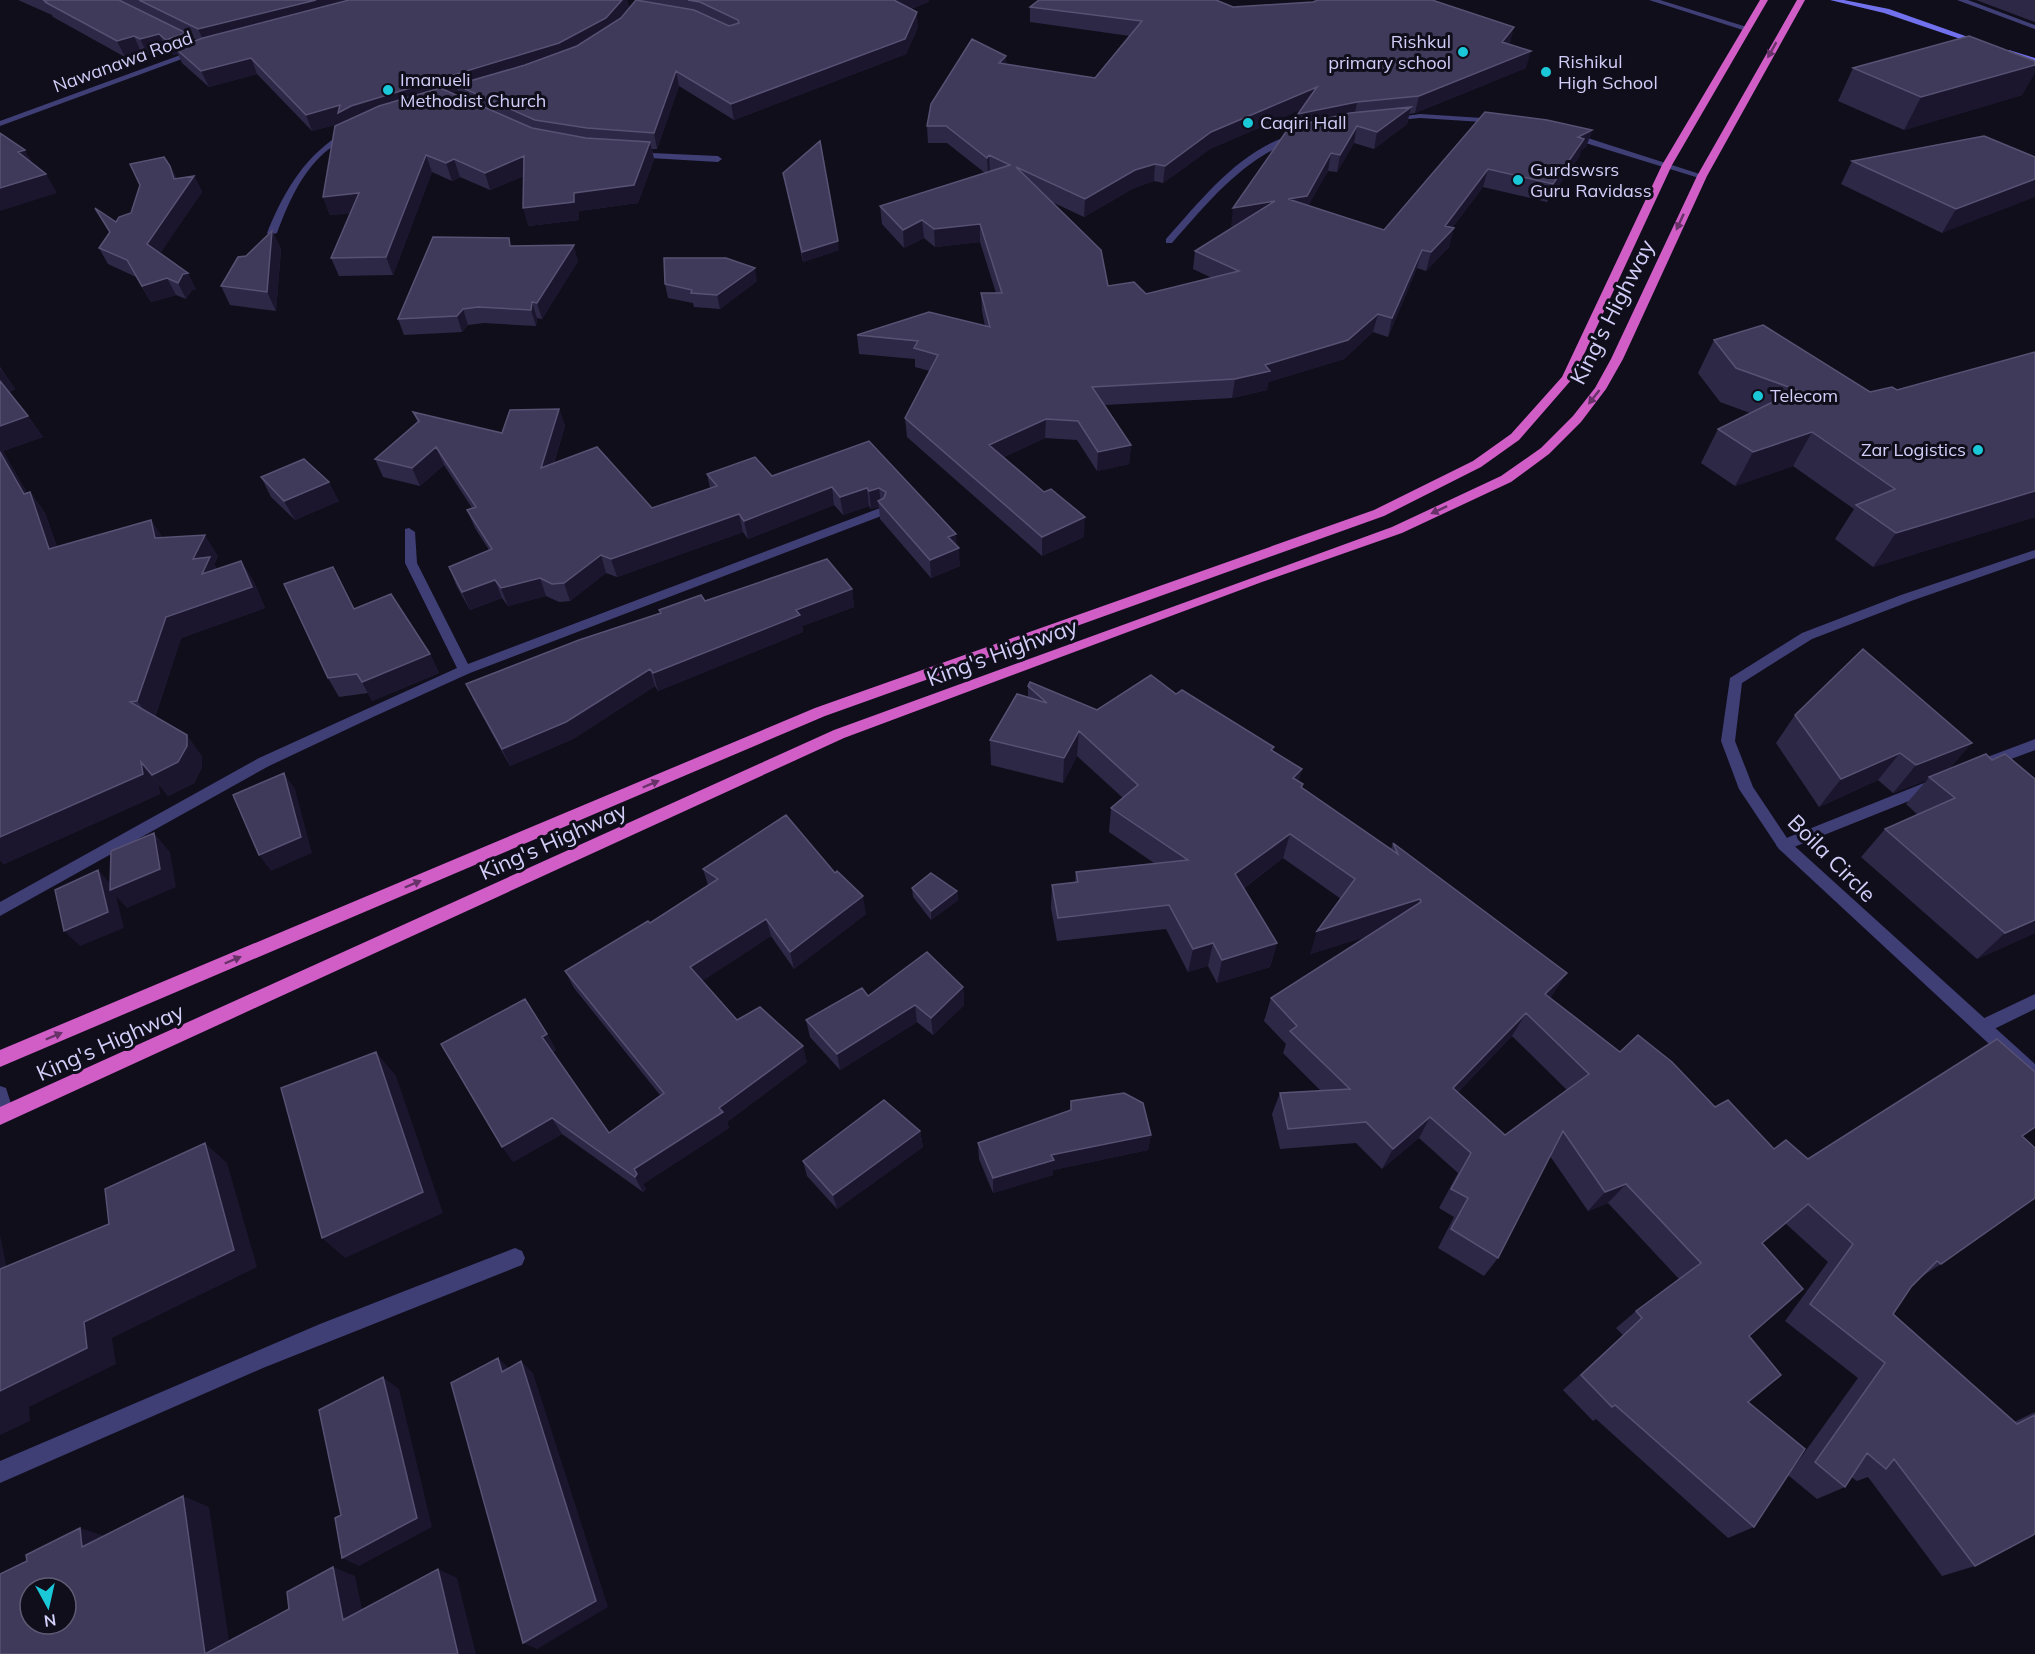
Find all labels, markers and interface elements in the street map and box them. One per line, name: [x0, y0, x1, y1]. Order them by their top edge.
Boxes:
street label: Nawanawa Road: [50, 26, 196, 97]
place label: Rishkul primary school: [1328, 30, 1451, 74]
one-way arrow: [1767, 42, 1777, 59]
marker: Rishkul primary school: [1456, 45, 1470, 59]
place label: Rishikul High School: [1558, 50, 1658, 94]
marker: Rishikul High School: [1539, 65, 1553, 79]
place label: Imanueli Methodist Church: [400, 68, 546, 112]
marker: Imanueli Methodist Church: [381, 83, 395, 97]
place label: Caqiri Hall: [1260, 111, 1347, 134]
marker: Caqiri Hall: [1241, 116, 1255, 130]
place label: Gurdswsrs Guru Ravidass: [1530, 158, 1652, 202]
marker: Gurdswsrs Guru Ravidass: [1511, 173, 1525, 187]
one-way arrow: [1676, 214, 1685, 231]
street label: King's Highway: [1564, 235, 1661, 389]
place label: Telecom: [1770, 384, 1838, 407]
one-way arrow: [1588, 389, 1600, 404]
marker: Telecom: [1751, 389, 1765, 403]
place label: Zar Logistics: [1861, 438, 1966, 461]
marker: Zar Logistics: [1971, 443, 1985, 457]
one-way arrow: [1430, 506, 1448, 516]
street label: King's Highway: [923, 612, 1082, 692]
one-way arrow: [642, 779, 660, 789]
street label: King's Highway: [475, 796, 631, 886]
street label: Boila Circle: [1782, 808, 1882, 908]
one-way arrow: [404, 879, 422, 888]
one-way arrow: [225, 955, 243, 965]
street label: King's Highway: [32, 997, 188, 1087]
one-way arrow: [45, 1031, 63, 1040]
north arrow: [18, 1576, 78, 1636]
text: N: [43, 1610, 57, 1632]

